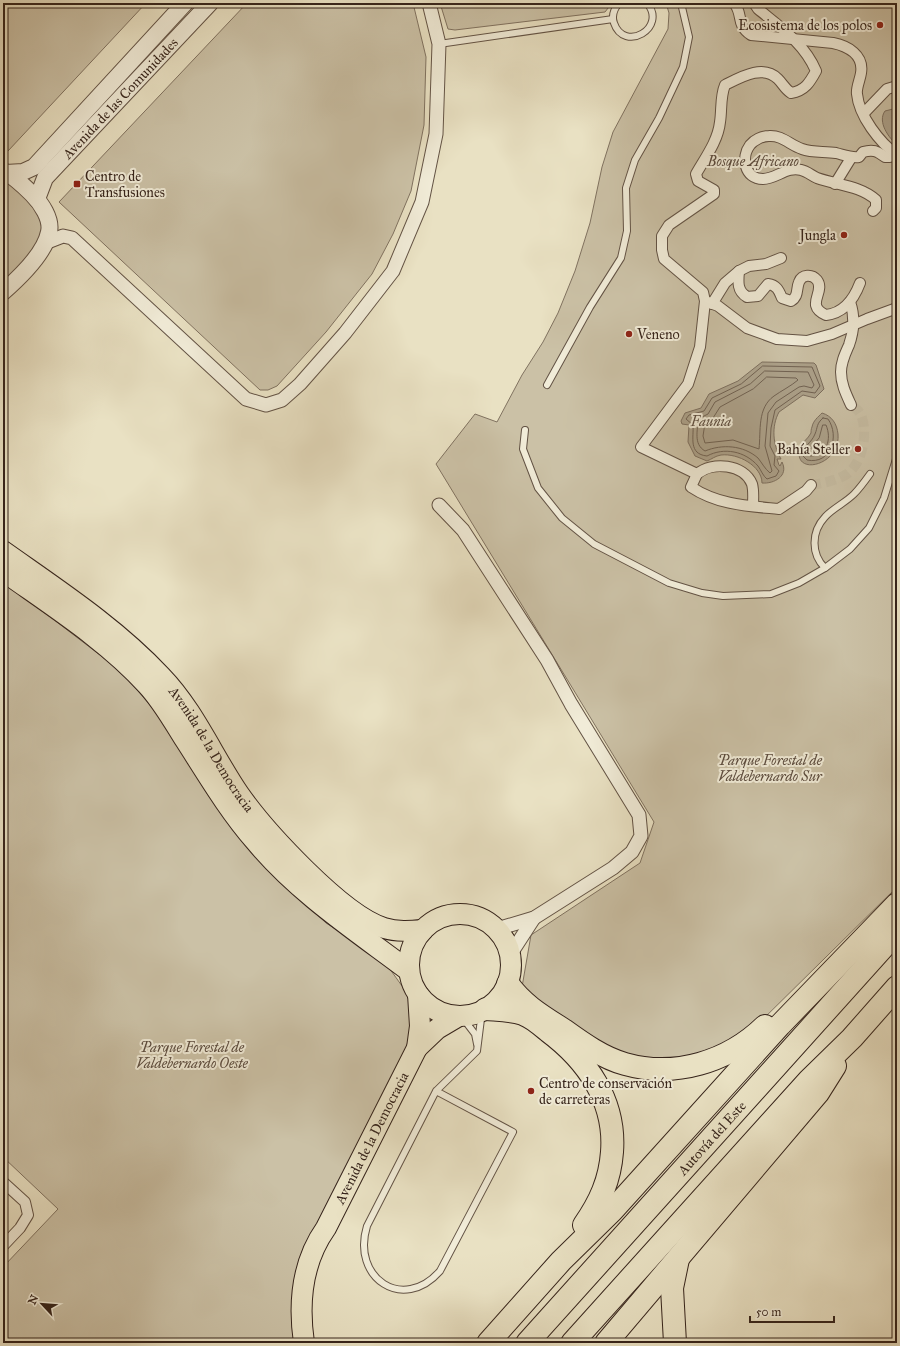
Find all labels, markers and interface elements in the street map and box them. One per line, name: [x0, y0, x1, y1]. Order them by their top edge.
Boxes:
place label: Ecosistema de los polos: [738, 17, 872, 34]
marker: Ecosistema de los polos: [875, 20, 885, 30]
street label: Avenida de las Comunidades: [59, 34, 182, 164]
park label: Bosque Africano: [706, 153, 799, 170]
place label: Centro de Transfusiones: [85, 168, 165, 201]
marker: Centro de Transfusiones: [72, 179, 82, 189]
place label: Jungla: [797, 227, 836, 245]
marker: Jungla: [839, 230, 849, 240]
place label: Veneno: [636, 326, 680, 343]
marker: Veneno: [624, 329, 634, 339]
park label: Faunia: [690, 413, 732, 430]
place label: Bahía Steller: [777, 441, 851, 458]
marker: Bahía Steller: [853, 444, 863, 454]
street label: Avenida de la Democracia: [164, 682, 258, 816]
park label: Parque Forestal de Valdebernardo Sur: [718, 752, 823, 785]
park label: Parque Forestal de Valdebernardo Oeste: [136, 1039, 249, 1072]
street label: Avenida de la Democracia: [331, 1069, 413, 1208]
place label: Centro de conservación de carreteras: [539, 1075, 673, 1108]
marker: Centro de conservación de carreteras: [526, 1086, 536, 1096]
street label: Autovía del Este: [674, 1097, 750, 1180]
north arrow: [22, 1284, 62, 1324]
text: N: [26, 1292, 42, 1307]
scale bar: [750, 1298, 834, 1324]
text: 50 m: [756, 1305, 781, 1319]

